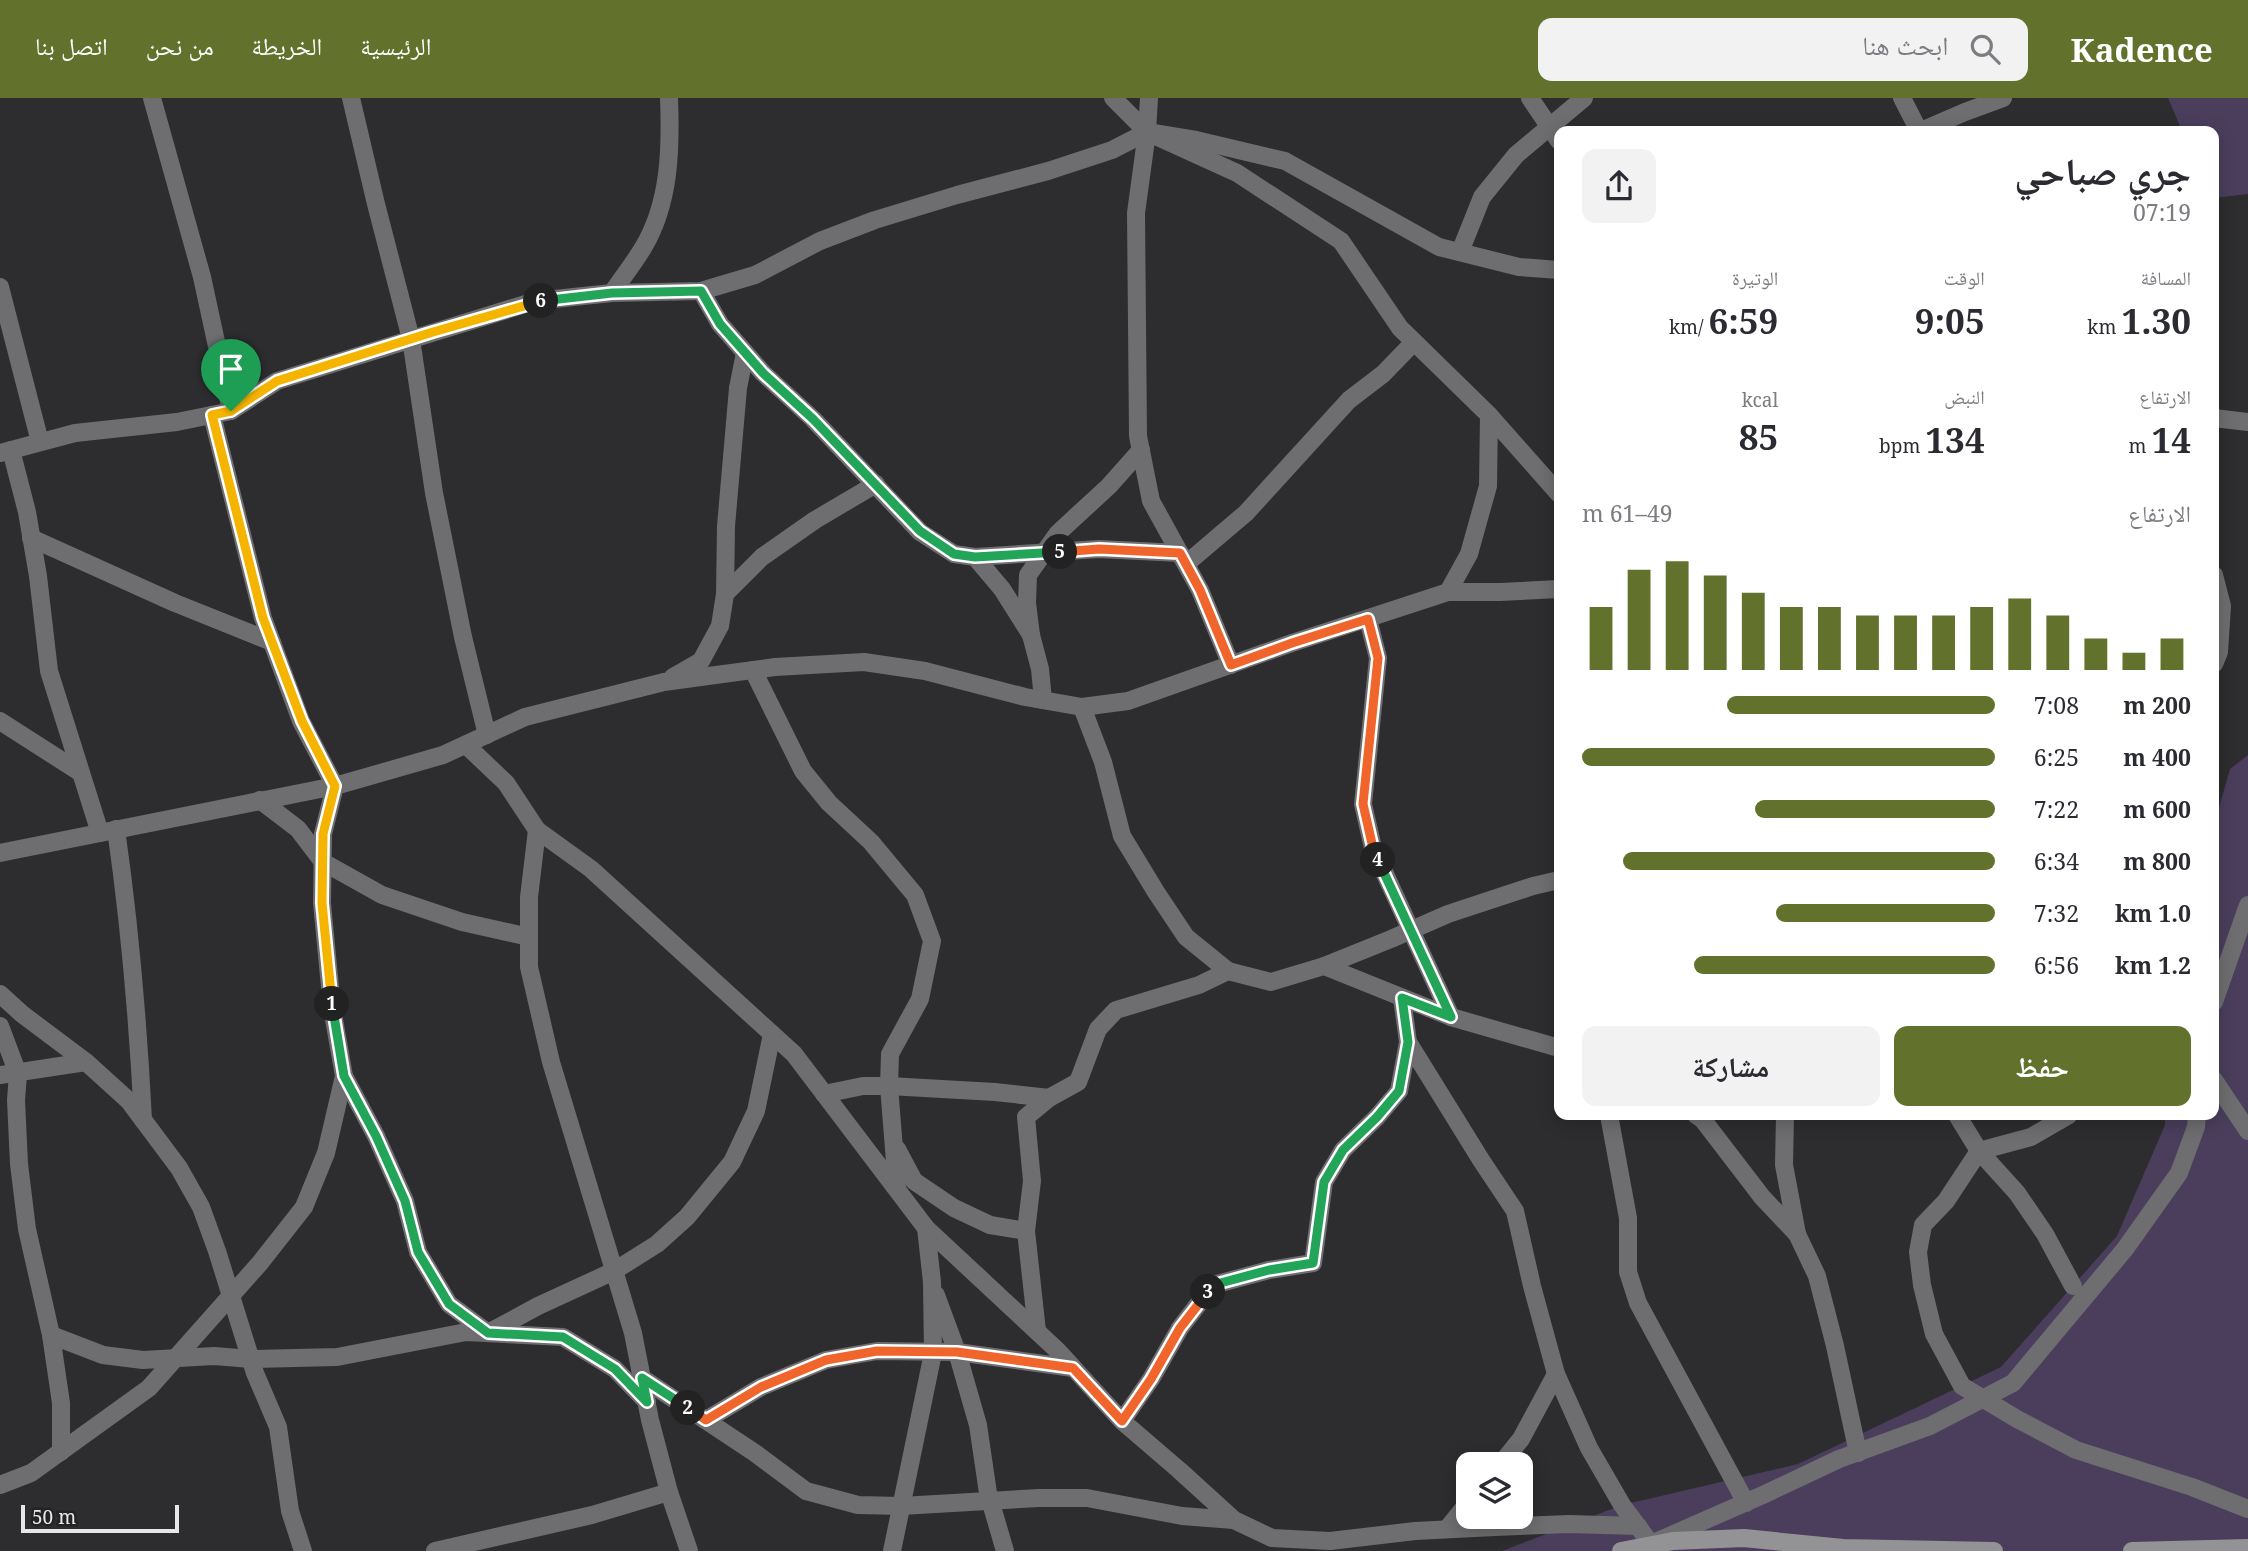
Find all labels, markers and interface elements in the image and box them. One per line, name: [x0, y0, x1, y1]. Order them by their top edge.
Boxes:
search box: [1538, 18, 2028, 81]
text: ابحث هنا: [1862, 27, 1948, 63]
text: Kadence: [2070, 27, 2213, 72]
text: اتصل بنا: [35, 29, 108, 62]
text: من نحن: [146, 29, 214, 62]
text: الخريطة: [252, 29, 322, 62]
text: الرئيسية: [360, 29, 431, 62]
icon: search: [1966, 30, 2004, 68]
text: جري صباحي: [2014, 144, 2191, 196]
button: share: [1582, 149, 1656, 223]
text: 07:19: [2133, 196, 2191, 228]
text: الوتيرة: [1732, 265, 1778, 291]
text: الوقت: [1944, 265, 1985, 291]
text: المسافة: [2141, 265, 2191, 291]
pin: 6: [524, 284, 558, 318]
text: 6: [535, 287, 546, 313]
text: 6:59: [1708, 297, 1778, 344]
text: 9:05: [1915, 297, 1985, 344]
text: 1.30: [2121, 297, 2191, 344]
text: /km: [1669, 314, 1708, 340]
text: km: [2087, 314, 2121, 340]
pin: [201, 339, 261, 411]
icon: arrive: [212, 350, 250, 388]
text: النبض: [1944, 384, 1985, 410]
text: الارتفاع: [2139, 384, 2191, 410]
text: kcal: [1742, 387, 1778, 413]
text: 85: [1739, 413, 1778, 460]
text: 134: [1925, 416, 1985, 463]
text: 14: [2151, 416, 2191, 463]
text: bpm: [1879, 433, 1925, 459]
text: m: [2129, 433, 2151, 459]
text: 49–61 m: [1582, 497, 1673, 529]
text: الارتفاع: [2128, 497, 2191, 529]
pin: 5: [1042, 534, 1078, 570]
text: 5: [1054, 538, 1065, 564]
text: 7:08: [2034, 689, 2079, 721]
text: 200 m: [2123, 689, 2191, 721]
text: 6:25: [2034, 741, 2079, 773]
text: 400 m: [2123, 741, 2191, 773]
text: 7:22: [2034, 793, 2079, 825]
text: 600 m: [2123, 793, 2191, 825]
pin: 4: [1360, 842, 1396, 878]
text: 6:34: [2034, 845, 2079, 877]
text: 800 m: [2123, 845, 2191, 877]
text: 4: [1372, 846, 1383, 872]
text: 7:32: [2034, 897, 2079, 929]
text: 1.0 km: [2115, 897, 2191, 929]
text: 6:56: [2034, 949, 2079, 981]
text: 1.2 km: [2115, 949, 2191, 981]
pin: 1: [314, 986, 350, 1021]
text: 1: [326, 990, 337, 1016]
button: مشاركة: [1582, 1026, 1880, 1106]
button: حفظ: [1894, 1026, 2191, 1106]
pin: 3: [1190, 1274, 1226, 1310]
text: 3: [1202, 1278, 1213, 1304]
pin: 2: [670, 1390, 706, 1426]
text: 2: [682, 1394, 693, 1420]
map controls: [1456, 1452, 1533, 1529]
button: layers: [1456, 1452, 1533, 1529]
scale bar: [21, 1502, 178, 1534]
text: 50 m: [32, 1504, 76, 1530]

